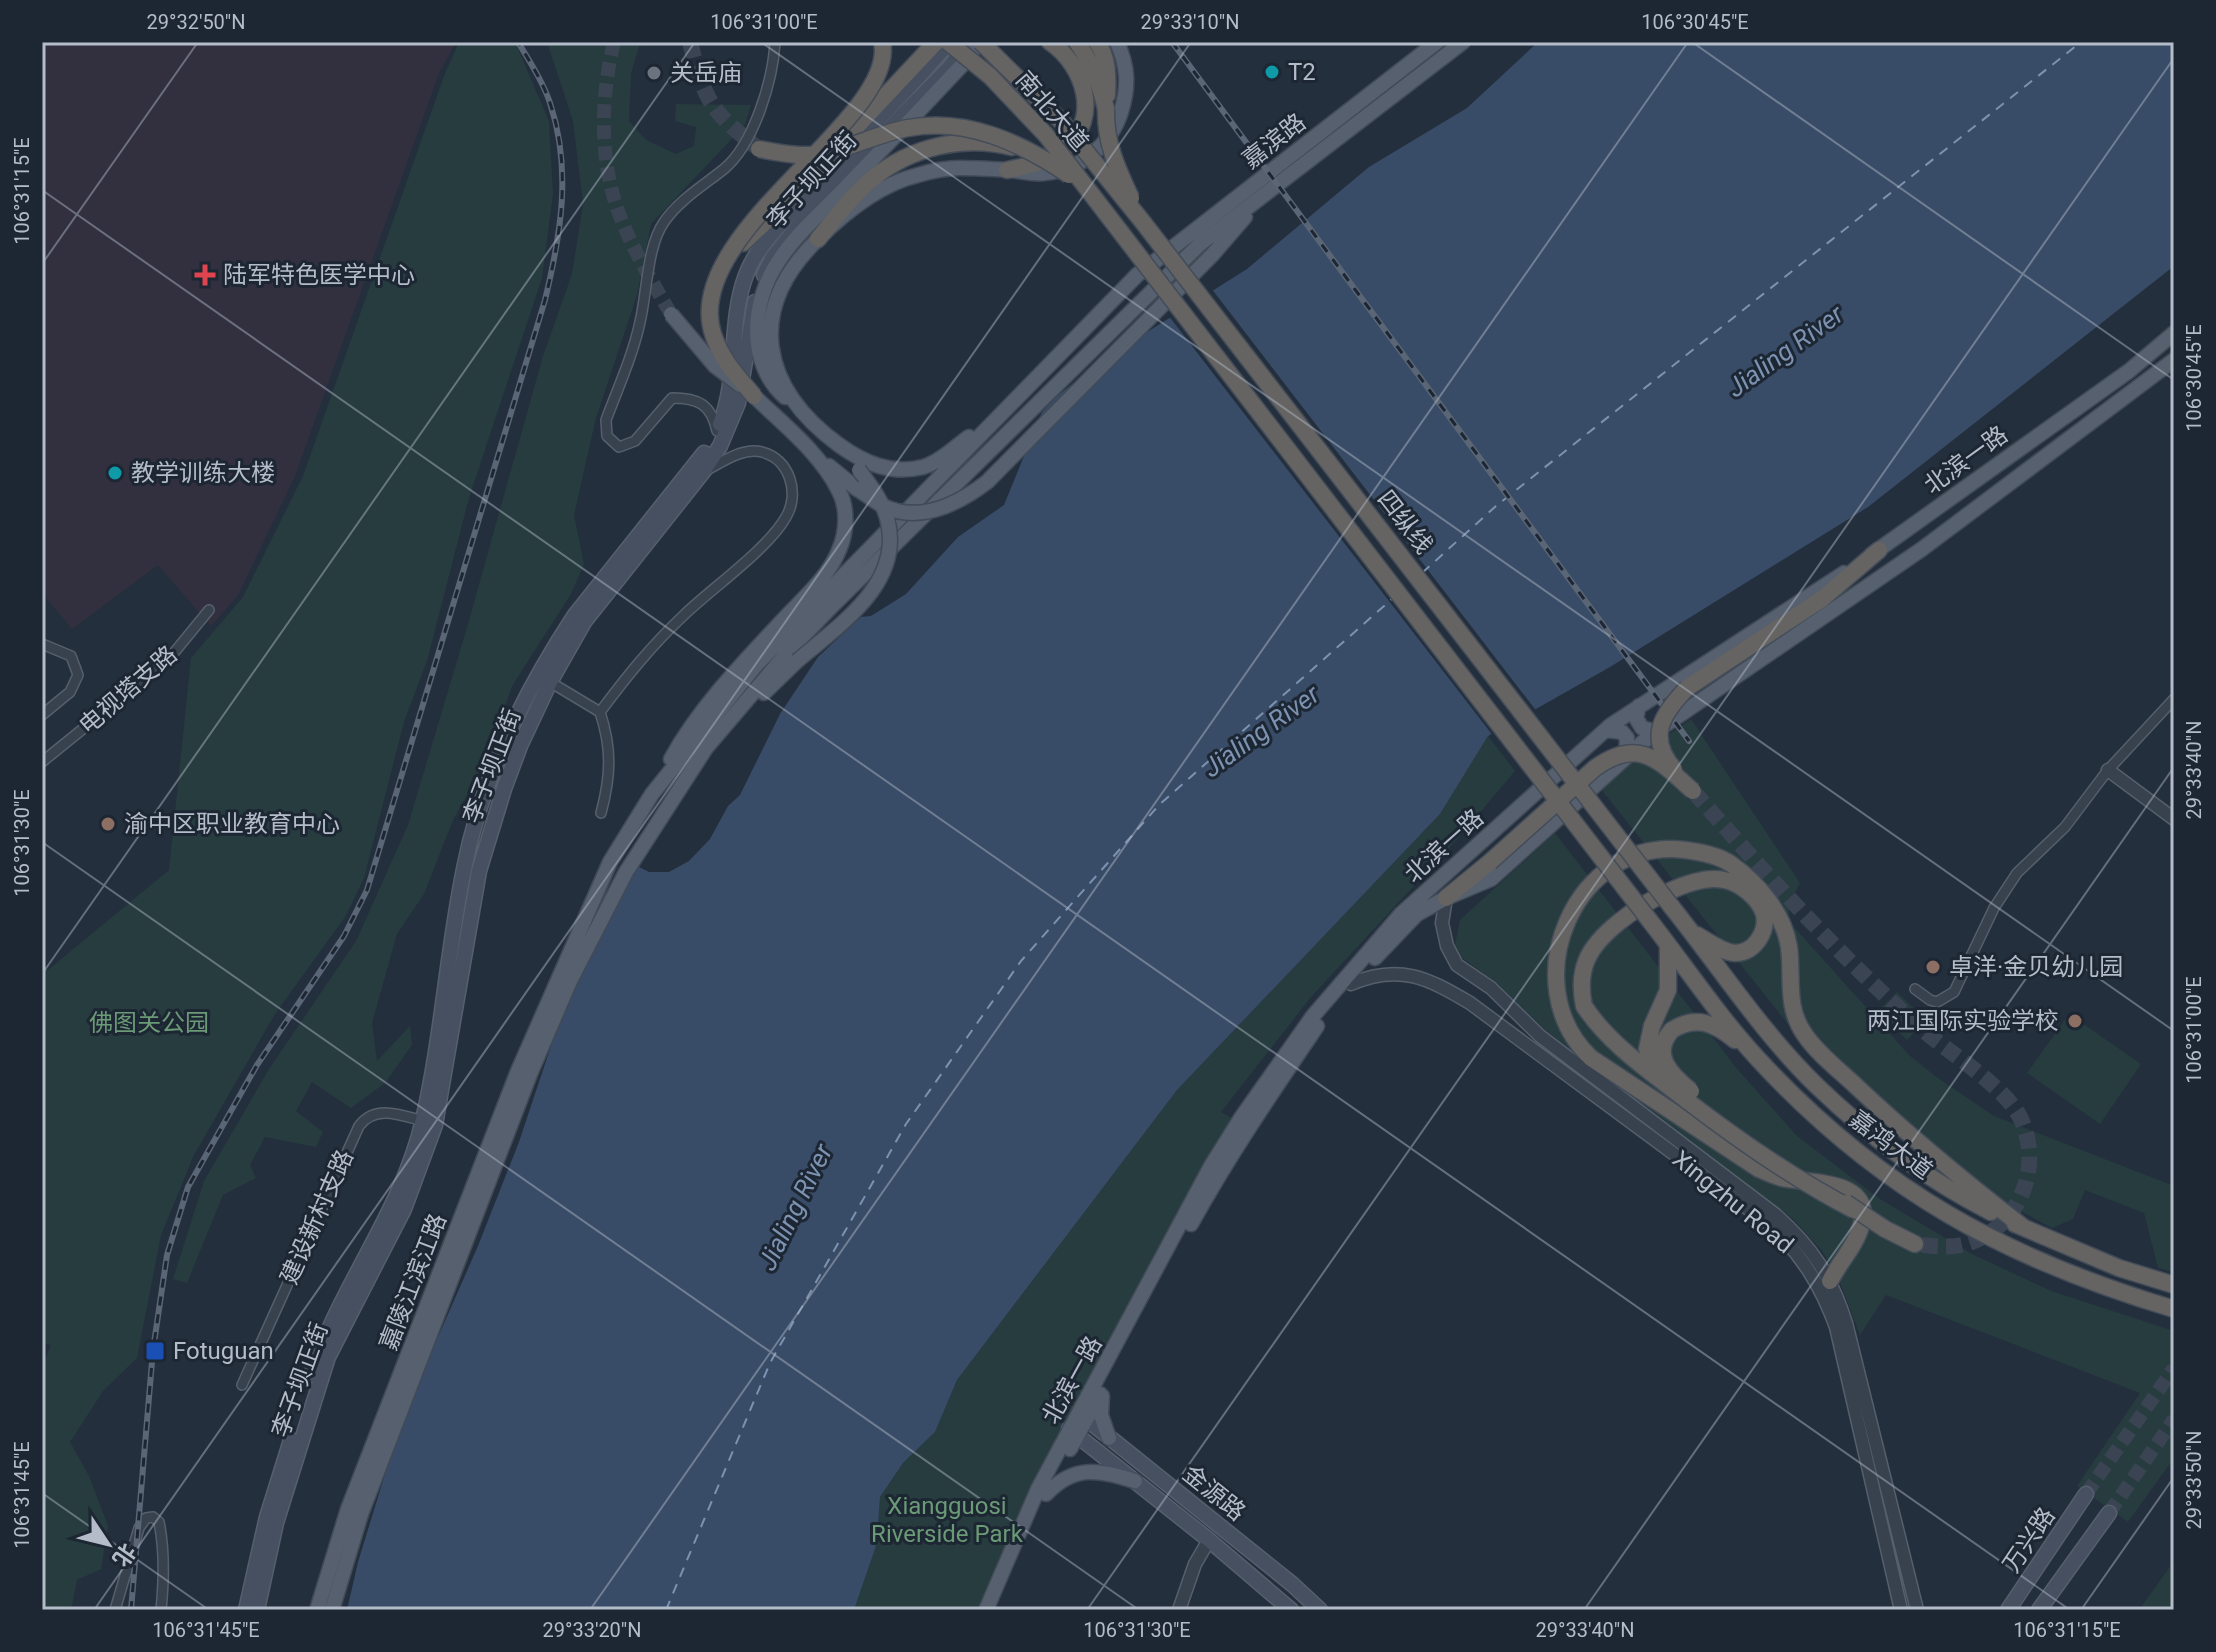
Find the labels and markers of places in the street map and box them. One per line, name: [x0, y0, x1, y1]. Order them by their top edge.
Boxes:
place label: T2: [1288, 58, 1316, 86]
place label: 关岳庙: [670, 59, 742, 87]
marker: T2: [1263, 63, 1281, 81]
marker: 关岳庙: [645, 64, 663, 82]
place label: 陆军特色医学中心: [223, 261, 415, 289]
marker: 陆军特色医学中心: [194, 264, 216, 286]
place label: 教学训练大楼: [131, 459, 275, 487]
marker: 教学训练大楼: [106, 464, 124, 482]
place label: 渝中区职业教育中心: [124, 810, 340, 838]
marker: 渝中区职业教育中心: [99, 815, 117, 833]
place label: 卓洋·金贝幼儿园: [1949, 953, 2123, 981]
marker: 卓洋·金贝幼儿园: [1924, 958, 1942, 976]
place label: 两江国际实验学校: [1867, 1007, 2059, 1035]
marker: 两江国际实验学校: [2066, 1012, 2084, 1030]
place label: Fotuguan: [173, 1337, 274, 1365]
marker: Fotuguan: [144, 1340, 166, 1362]

